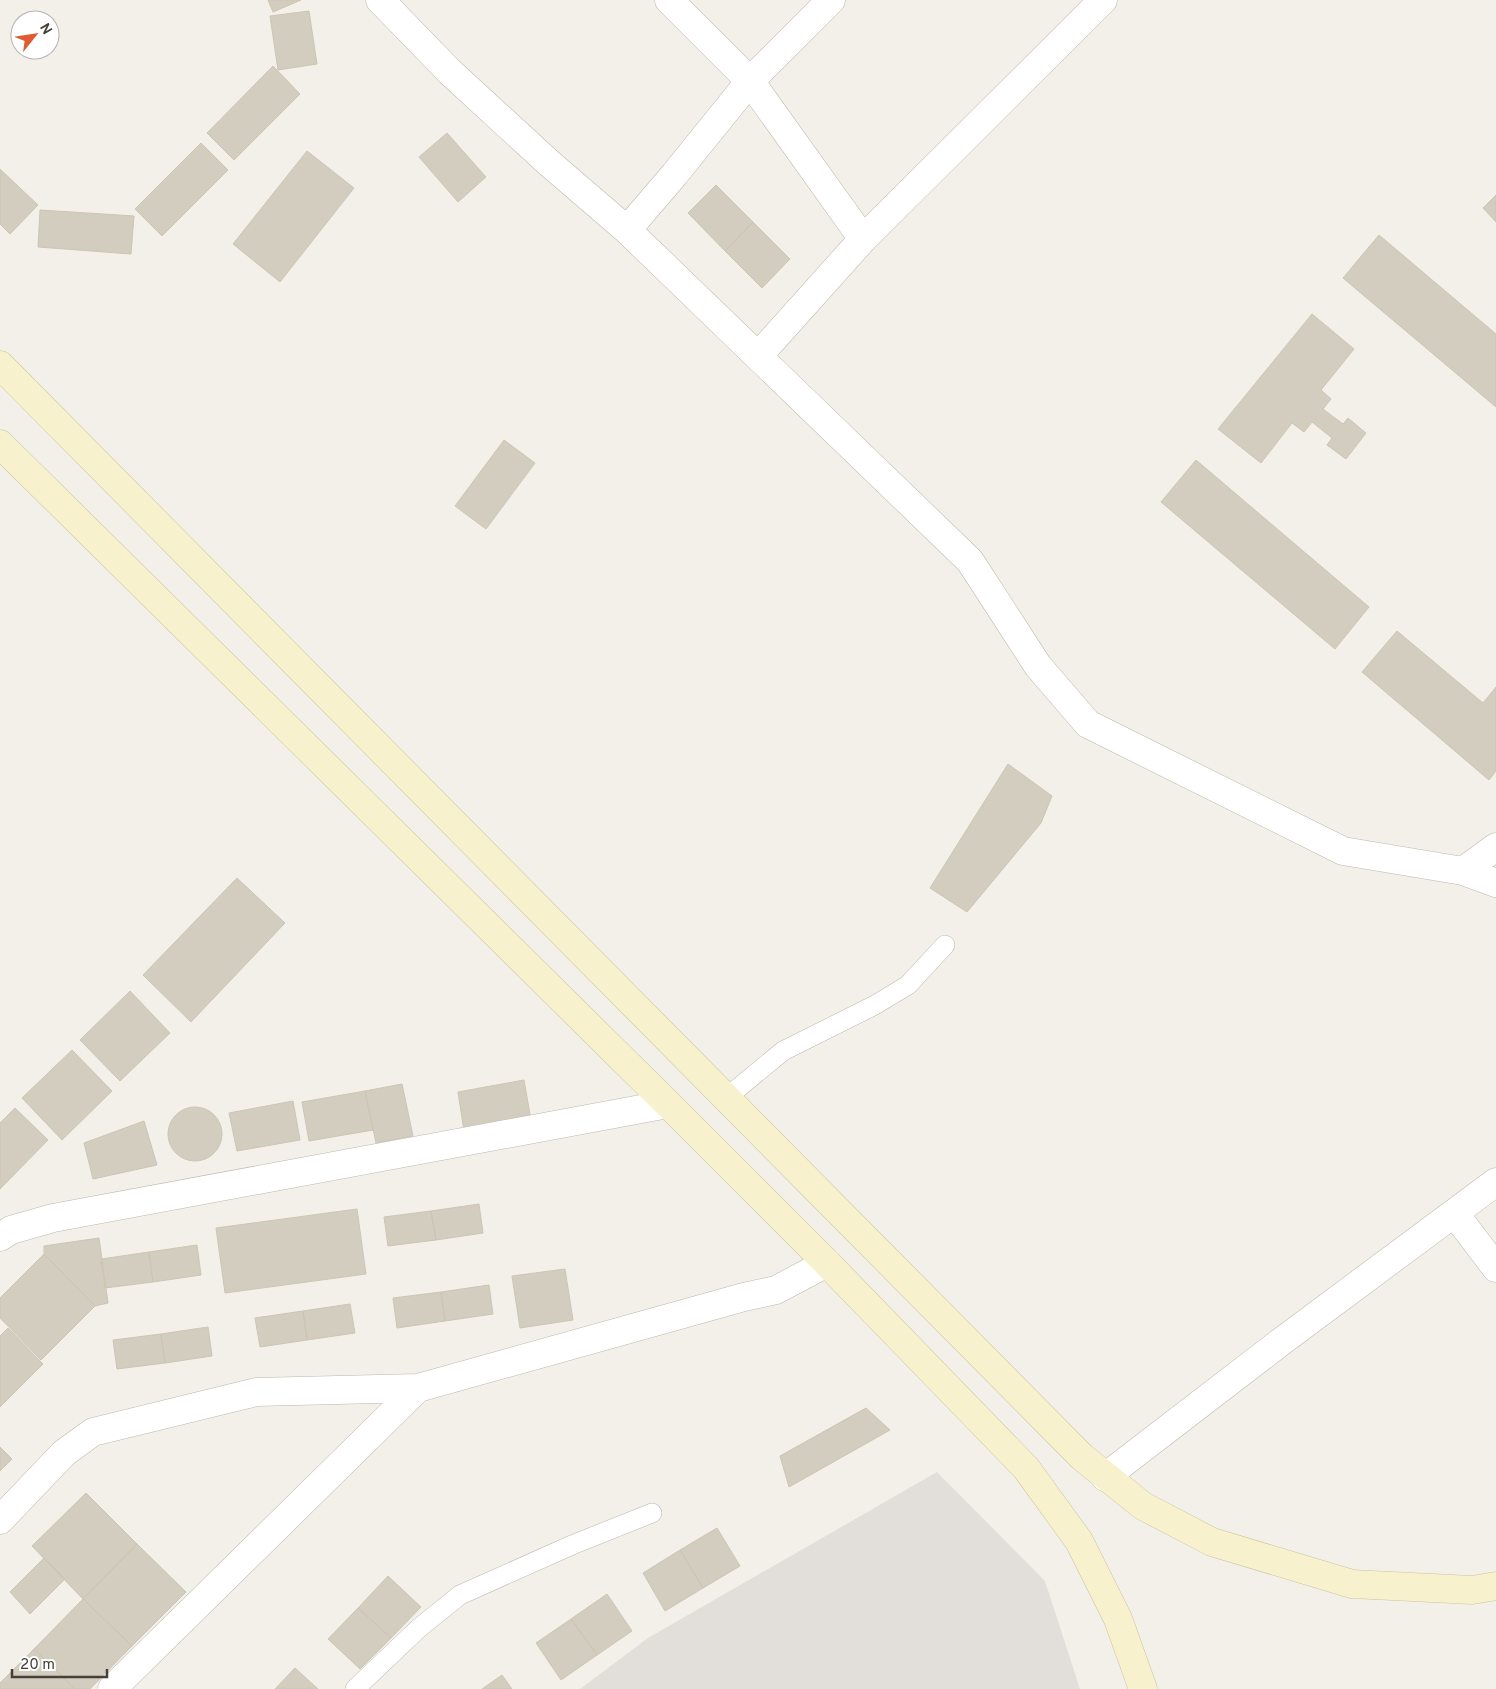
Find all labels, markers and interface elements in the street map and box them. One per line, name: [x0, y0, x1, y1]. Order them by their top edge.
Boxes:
north arrow: [10, 10, 60, 60]
text: N: [35, 21, 55, 38]
scale bar: [12, 1646, 108, 1678]
text: 20 m: [20, 1656, 55, 1675]

